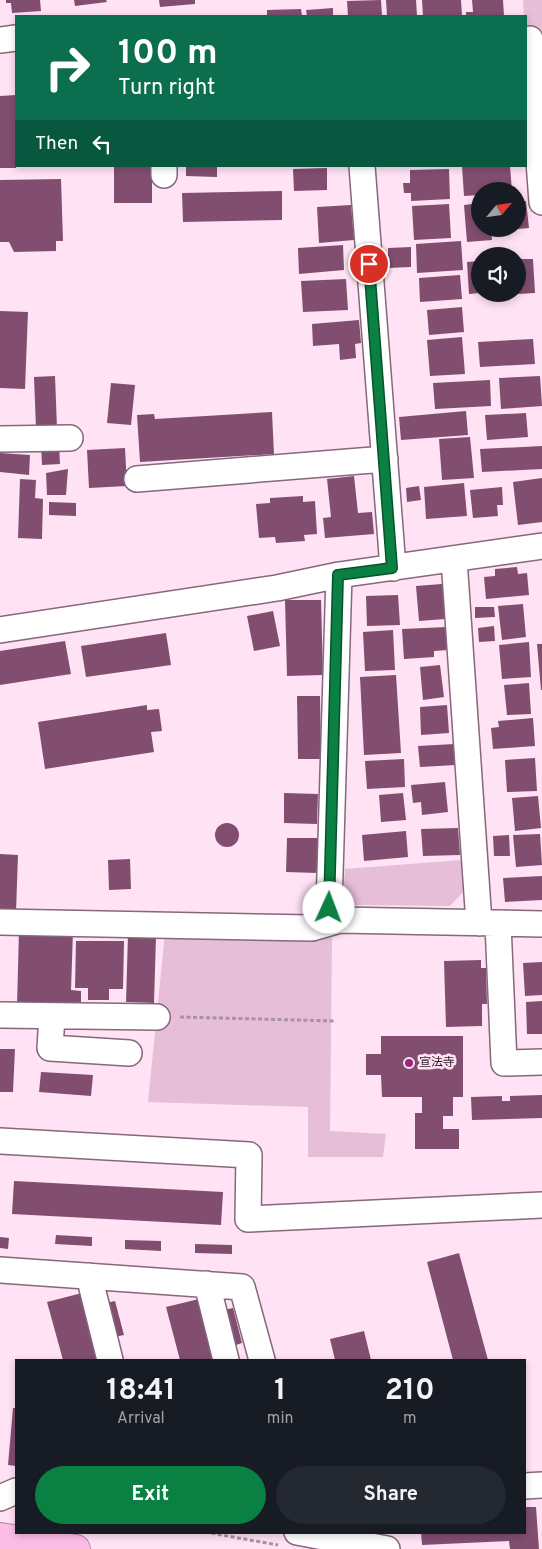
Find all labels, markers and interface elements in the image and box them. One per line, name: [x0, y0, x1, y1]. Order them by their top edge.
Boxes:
text: 100 m: [118, 32, 218, 76]
icon: right: [35, 35, 100, 100]
text: Turn right: [118, 75, 215, 102]
icon: left: [88, 130, 116, 158]
text: Then: [35, 132, 78, 156]
north arrow: [471, 182, 526, 238]
map controls: [471, 182, 526, 302]
pin: [348, 243, 390, 285]
button: sound: [471, 247, 526, 302]
icon: arrive: [355, 250, 383, 278]
position arrow: [302, 881, 354, 933]
place label: 宣法寺: [419, 1055, 455, 1071]
marker: 宣法寺: [403, 1057, 415, 1069]
text: 18:41: [106, 1373, 176, 1410]
text: 1: [274, 1373, 286, 1410]
text: 210: [385, 1373, 435, 1410]
text: Arrival: [117, 1409, 165, 1429]
text: min: [267, 1409, 293, 1429]
text: m: [403, 1409, 416, 1429]
button: Exit: [35, 1466, 266, 1524]
button: Share: [276, 1466, 506, 1524]

